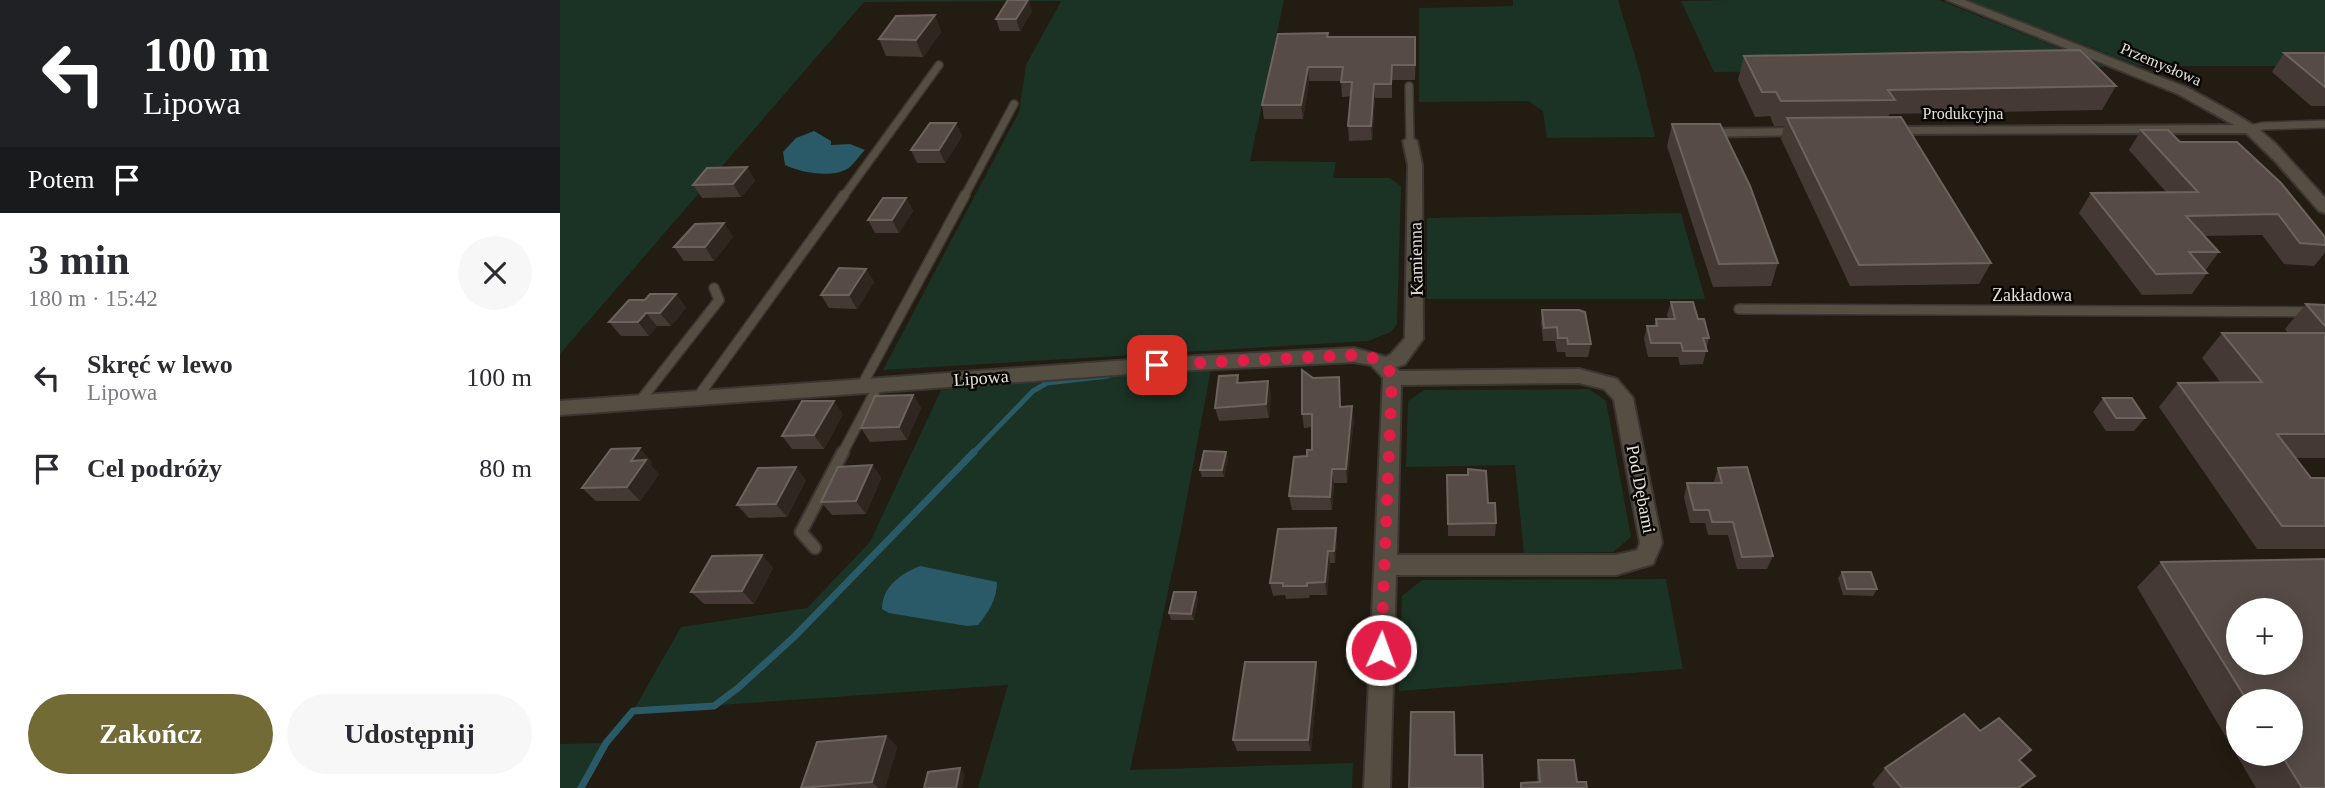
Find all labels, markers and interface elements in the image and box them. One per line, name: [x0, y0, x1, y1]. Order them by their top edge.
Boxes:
text: 100 m: [143, 27, 270, 82]
icon: left: [28, 28, 119, 119]
street label: Przemysłowa: [2118, 39, 2204, 90]
text: Lipowa: [143, 85, 241, 121]
street label: Produkcyjna: [1923, 105, 2003, 123]
icon: arrive: [108, 161, 146, 199]
text: Potem: [28, 165, 94, 194]
street label: Kamienna: [1405, 222, 1427, 296]
button: close: [458, 236, 532, 310]
text: 3 min: [28, 237, 130, 283]
street label: Zakładowa: [1992, 285, 2072, 305]
text: 180 m · 15:42: [28, 286, 158, 311]
pin: [1127, 335, 1187, 395]
icon: arrive: [1138, 346, 1176, 384]
text: Skręć w lewo: [87, 350, 233, 379]
icon: left: [28, 359, 66, 397]
text: 100 m: [466, 363, 532, 392]
street label: Lipowa: [953, 366, 1009, 390]
text: Lipowa: [87, 380, 157, 405]
street label: Pod Dębami: [1623, 443, 1659, 535]
icon: arrive: [28, 450, 66, 488]
text: Cel podróży: [87, 454, 222, 483]
text: 80 m: [479, 454, 532, 483]
map controls: [2226, 598, 2303, 766]
button: +: [2226, 598, 2303, 675]
position arrow: [1344, 613, 1418, 687]
button: −: [2226, 689, 2303, 766]
button: Zakończ: [28, 694, 273, 774]
button: Udostępnij: [287, 694, 532, 774]

